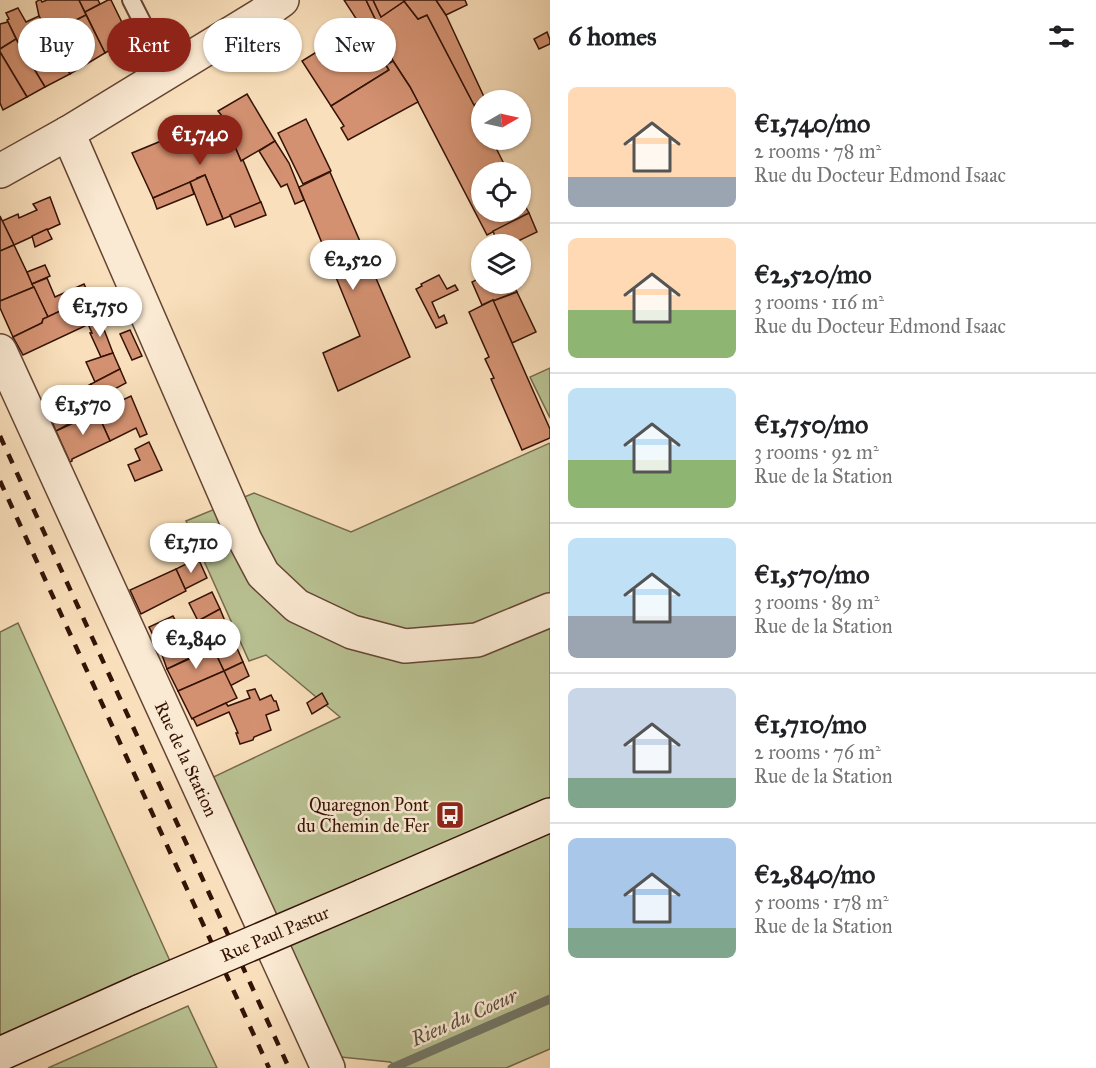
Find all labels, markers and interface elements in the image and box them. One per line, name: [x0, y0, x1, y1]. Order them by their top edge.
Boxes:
chip: Buy: [18, 18, 95, 72]
chip: Rent: [107, 18, 191, 72]
chip: Filters: [203, 18, 302, 72]
chip: New: [314, 18, 396, 72]
text: 6 homes: [568, 20, 657, 52]
icon: filters: [1045, 20, 1078, 53]
north arrow: [471, 90, 531, 150]
map controls: [471, 90, 531, 294]
text: €1,740/mo: [754, 107, 870, 139]
icon: home: [616, 111, 688, 183]
pin: €1,740: [151, 115, 249, 166]
text: €1,740: [171, 122, 229, 146]
text: 2 rooms · 78 m²: [754, 139, 881, 163]
button: locate: [471, 162, 531, 222]
text: Rue du Docteur Edmond Isaac: [754, 163, 1006, 187]
button: layers: [471, 234, 531, 294]
pin: €2,520: [304, 240, 402, 291]
text: €2,520: [324, 247, 382, 271]
text: €2,520/mo: [754, 258, 872, 290]
icon: home: [616, 262, 688, 334]
pin: €1,750: [51, 287, 149, 338]
text: 3 rooms · 116 m²: [754, 290, 884, 314]
text: €1,750: [72, 294, 128, 318]
text: Rue du Docteur Edmond Isaac: [754, 314, 1006, 338]
pin: €1,570: [34, 385, 132, 436]
text: €1,570: [55, 392, 111, 416]
text: €1,750/mo: [754, 408, 868, 440]
icon: home: [616, 412, 688, 484]
text: 3 rooms · 92 m²: [754, 440, 879, 464]
text: Rue de la Station: [754, 464, 893, 488]
pin: €1,710: [142, 523, 240, 574]
text: €1,710: [164, 530, 218, 554]
text: €1,570/mo: [754, 558, 869, 590]
icon: home: [616, 562, 688, 634]
text: 3 rooms · 89 m²: [754, 590, 879, 614]
text: Rue de la Station: [754, 614, 893, 638]
pin: €2,840: [147, 619, 245, 670]
text: €2,840: [166, 626, 227, 650]
street label: Rue de la Station: [150, 698, 222, 820]
text: €1,710/mo: [754, 708, 866, 740]
icon: home: [616, 712, 688, 784]
text: 2 rooms · 76 m²: [754, 740, 881, 764]
text: Rue de la Station: [754, 764, 893, 788]
place label: Quaregnon Pont du Chemin de Fer: [297, 794, 430, 837]
bus stop icon: Quaregnon Pont du Chemin de Fer: [434, 799, 466, 831]
text: €2,840/mo: [754, 858, 875, 890]
icon: home: [616, 862, 688, 934]
text: 5 rooms · 178 m²: [754, 890, 889, 914]
street label: Rue Paul Pastur: [217, 901, 333, 967]
text: Rue de la Station: [754, 914, 893, 938]
water label: Rieu du Coeur: [406, 982, 522, 1052]

